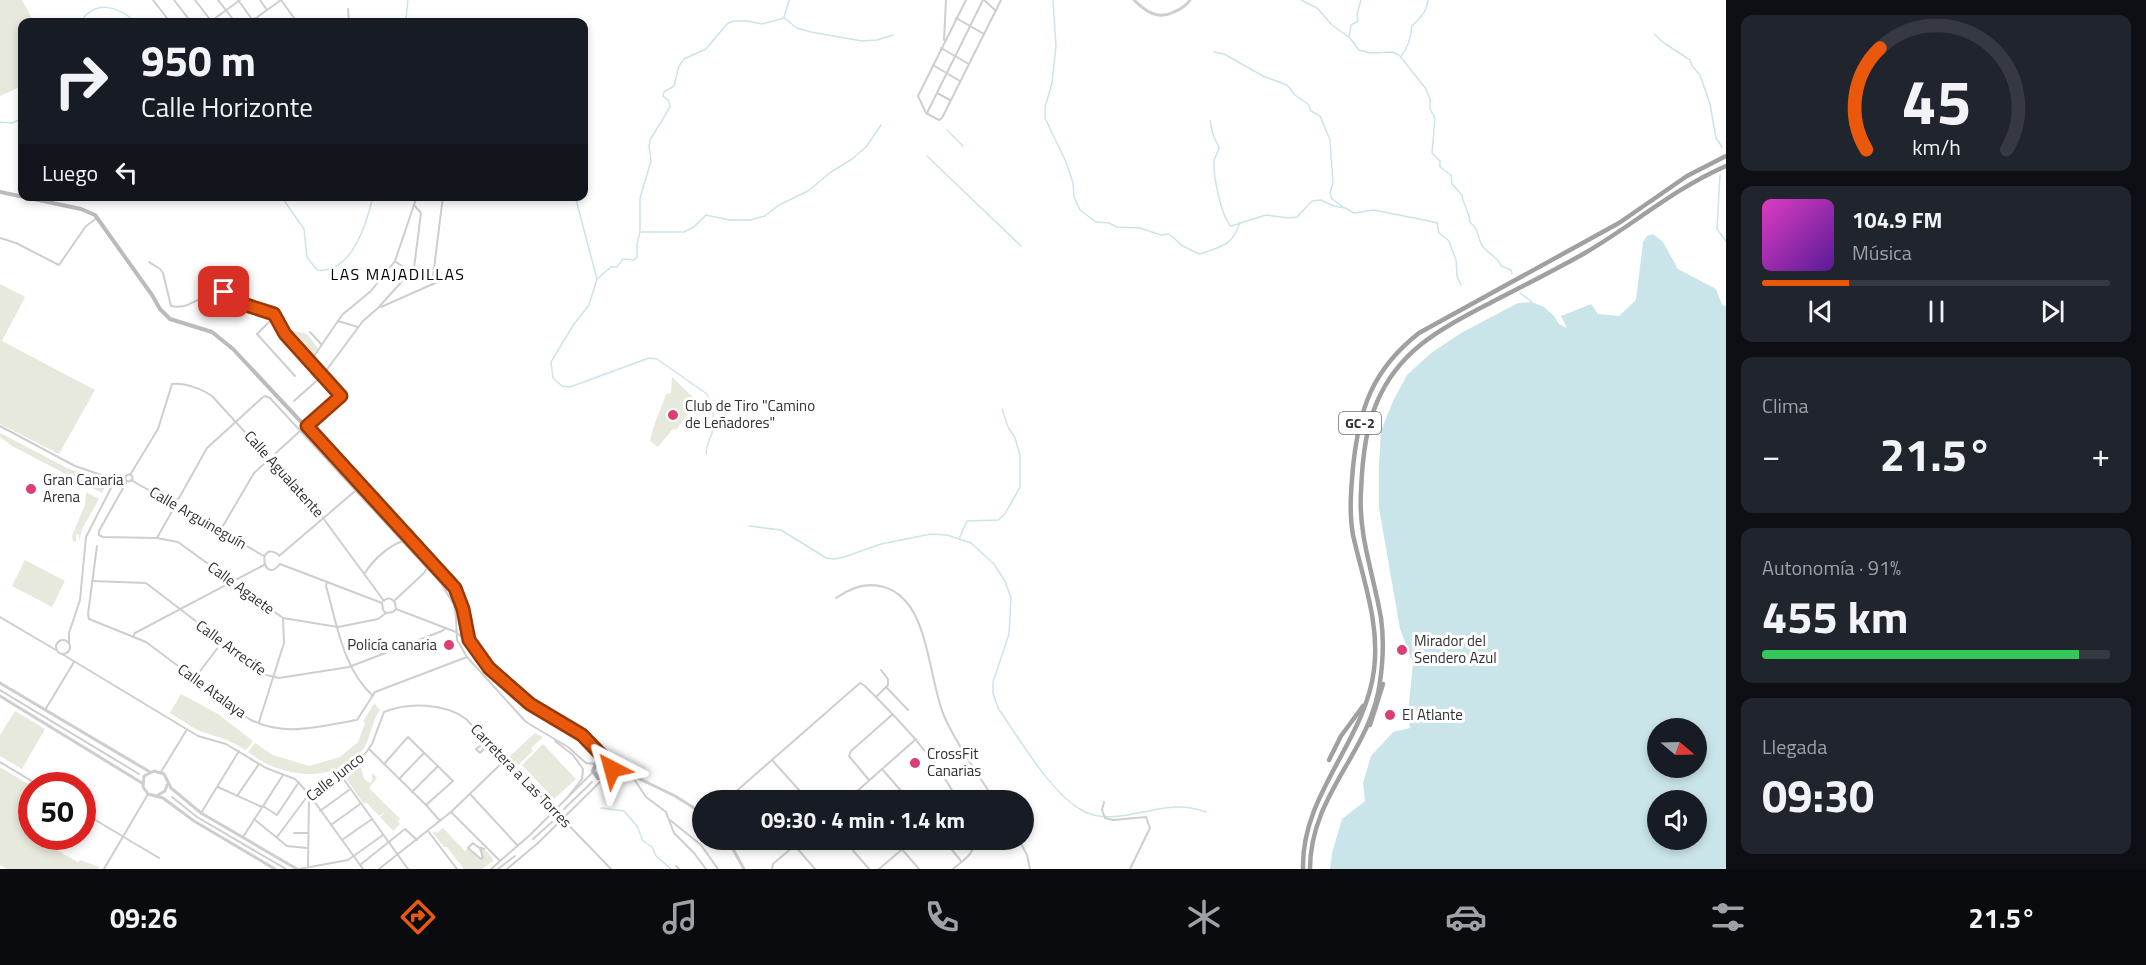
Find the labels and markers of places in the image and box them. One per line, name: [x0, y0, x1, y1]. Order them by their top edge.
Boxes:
pin: [198, 266, 249, 317]
place label: Club de Tiro "Camino de Leñadores": [685, 394, 815, 434]
marker: Club de Tiro "Camino de Leñadores": [666, 408, 680, 422]
place label: Gran Canaria Arena: [43, 468, 124, 508]
marker: Gran Canaria Arena: [24, 482, 38, 496]
place label: Mirador del Sendero Azul: [1414, 629, 1497, 669]
place label: Policía canaria: [347, 633, 437, 656]
marker: Policía canaria: [442, 638, 456, 652]
marker: Mirador del Sendero Azul: [1395, 643, 1409, 657]
place label: El Atlante: [1402, 703, 1463, 726]
marker: El Atlante: [1383, 708, 1397, 722]
place label: CrossFit Canarias: [927, 742, 981, 782]
marker: CrossFit Canarias: [908, 756, 922, 770]

